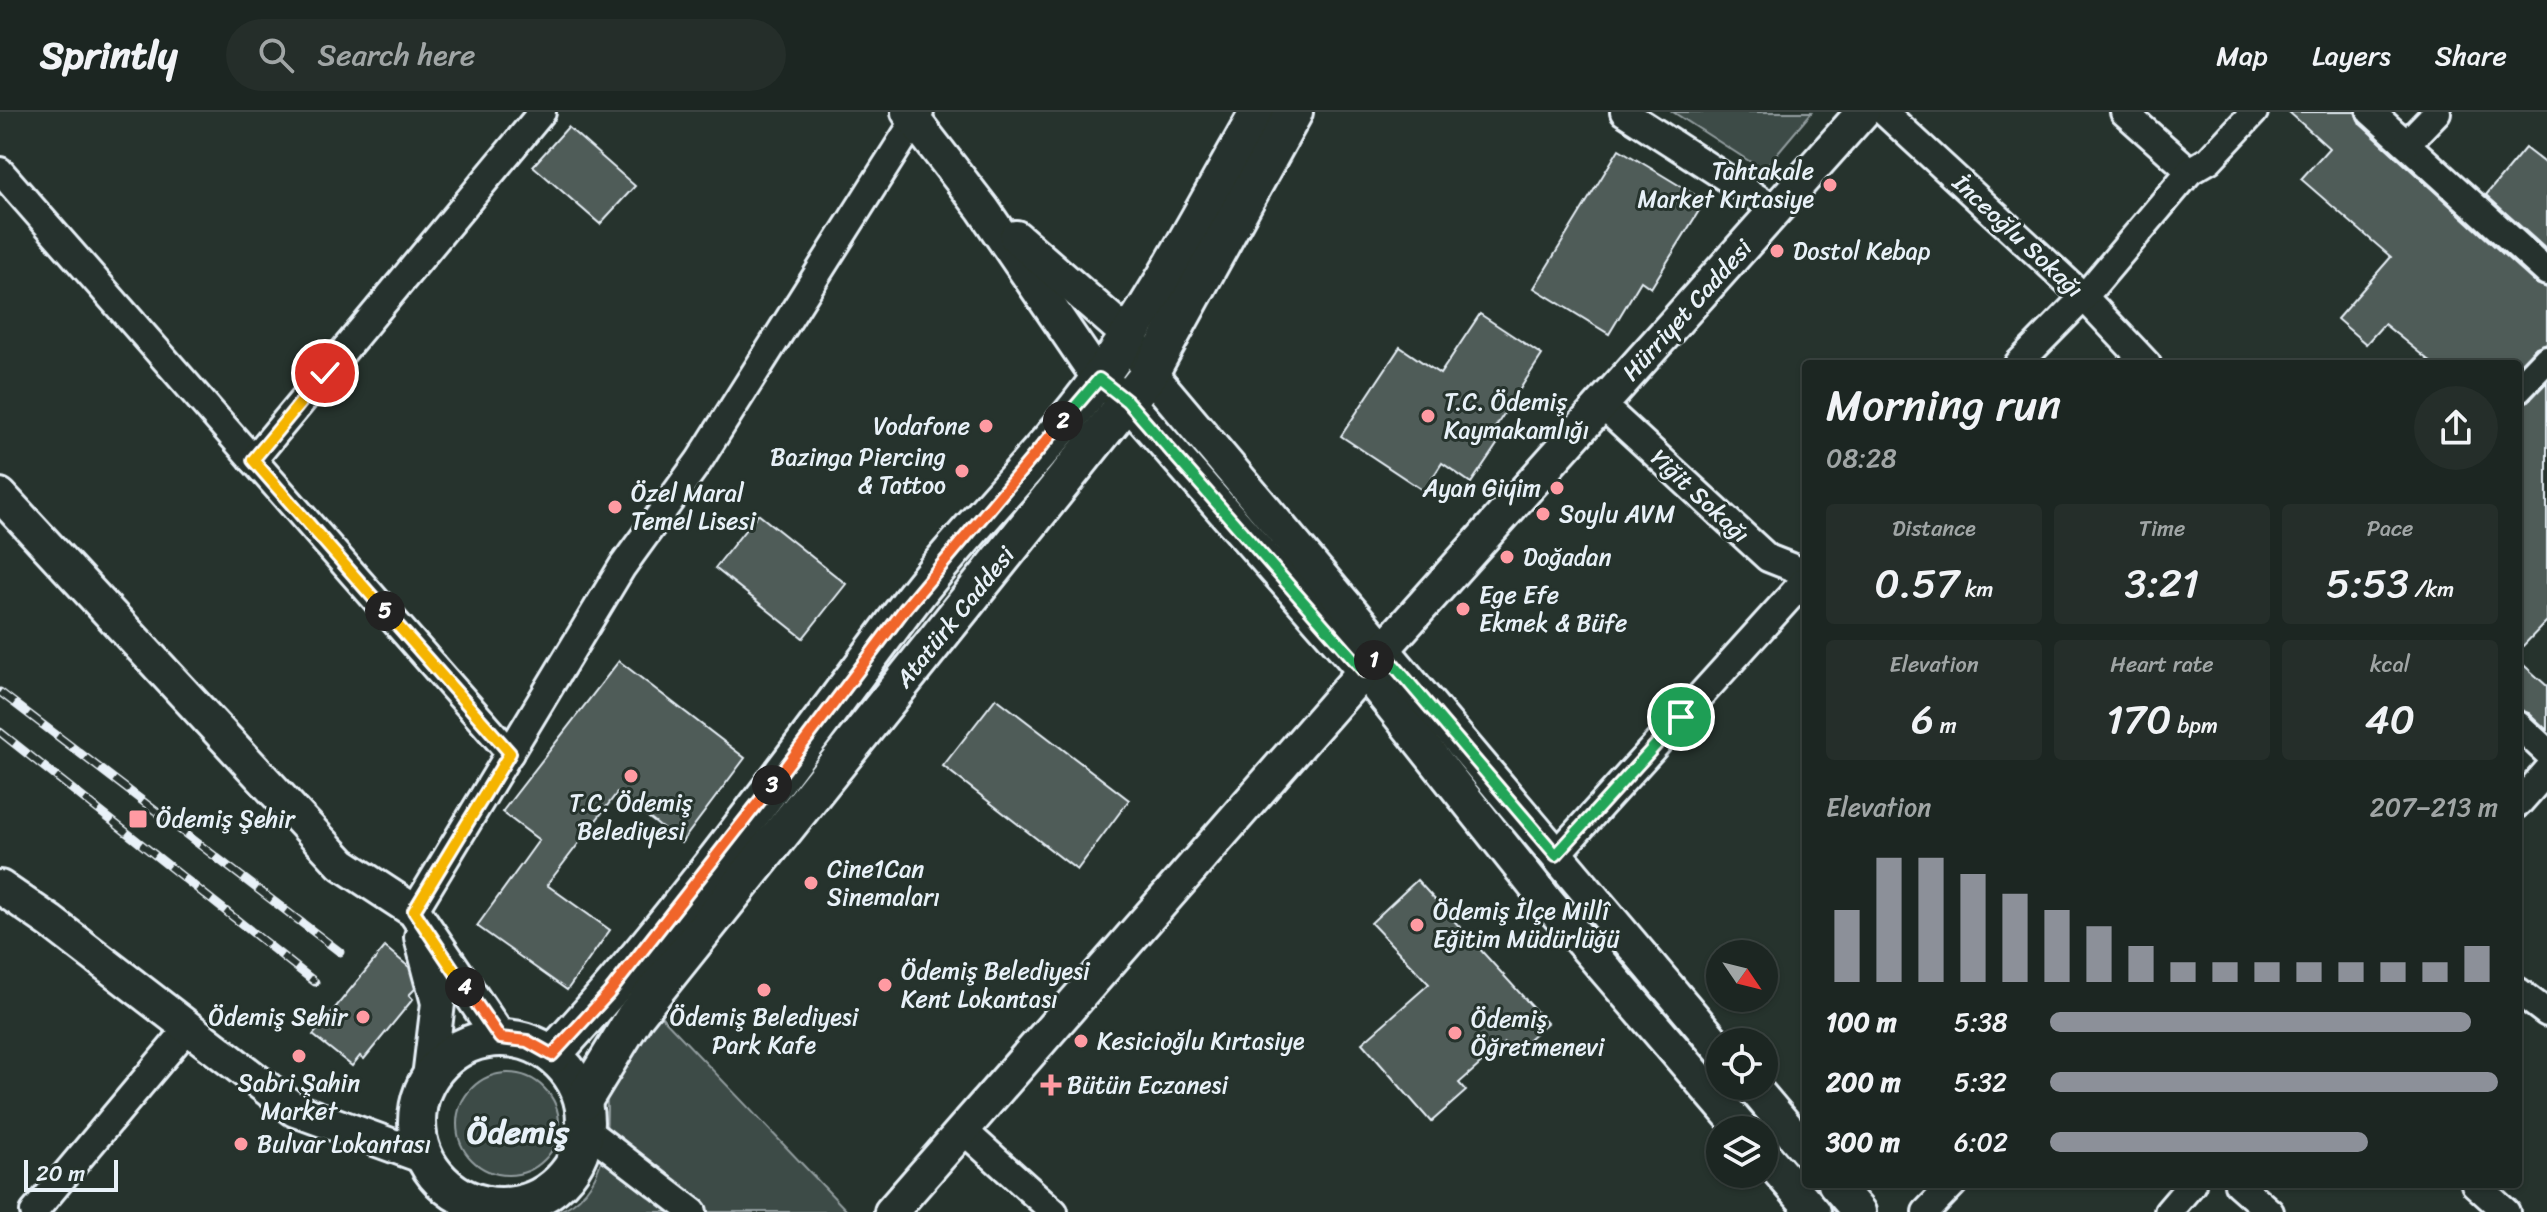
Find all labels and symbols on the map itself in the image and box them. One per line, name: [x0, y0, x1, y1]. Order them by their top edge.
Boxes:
place label: Tahtakale Market Kırtasiye: [1637, 150, 1814, 220]
street label: İnceoğlu Sokağı: [1942, 163, 2094, 309]
marker: Tahtakale Market Kırtasiye: [1821, 176, 1839, 194]
street label: Hürriyet Caddesi: [1611, 228, 1764, 391]
place label: Dostol Kebap: [1793, 230, 1931, 272]
marker: Dostol Kebap: [1768, 242, 1786, 260]
pin: [291, 339, 359, 407]
place label: T.C. Ödemiş Kaymakamlığı: [1444, 381, 1589, 451]
pin: 2: [1043, 401, 1083, 441]
place label: Vodafone: [873, 405, 970, 447]
marker: T.C. Ödemiş Kaymakamlığı: [1419, 407, 1437, 425]
marker: Vodafone: [977, 417, 995, 435]
place label: Bazinga Piercing & Tattoo: [770, 436, 946, 506]
street label: Yiğit Sokağı: [1640, 438, 1760, 554]
marker: Bazinga Piercing & Tattoo: [953, 462, 971, 480]
place label: Ayan Giyim: [1422, 467, 1541, 509]
place label: Özel Maral Temel Lisesi: [631, 472, 757, 542]
marker: Ayan Giyim: [1548, 479, 1566, 497]
place label: Soylu AVM: [1559, 493, 1676, 535]
marker: Özel Maral Temel Lisesi: [606, 498, 624, 516]
marker: Soylu AVM: [1534, 505, 1552, 523]
street label: Atatürk Caddesi: [884, 536, 1026, 698]
place label: Doğadan: [1523, 536, 1611, 578]
marker: Doğadan: [1498, 548, 1516, 566]
place label: Ege Efe Ekmek & Büfe: [1479, 574, 1627, 644]
pin: 5: [365, 591, 405, 631]
marker: Ege Efe Ekmek & Büfe: [1454, 600, 1472, 618]
pin: 1: [1354, 640, 1394, 680]
pin: [1647, 683, 1715, 751]
pin: 3: [752, 765, 792, 805]
marker: T.C. Ödemiş Belediyesi: [622, 767, 640, 785]
place label: T.C. Ödemiş Belediyesi: [569, 782, 694, 852]
place label: Ödemiş Şehir: [156, 798, 297, 840]
marker: Ödemiş Şehir: [127, 808, 149, 830]
place label: Cine1Can Sinemaları: [827, 848, 940, 918]
marker: Cine1Can Sinemaları: [802, 874, 820, 892]
place label: Ödemiş İlçe Millî Eğitim Müdürlüğü: [1433, 890, 1620, 960]
marker: Ödemiş İlçe Millî Eğitim Müdürlüğü: [1408, 916, 1426, 934]
north arrow: [1706, 940, 1778, 1012]
place label: Ödemiş Belediyesi Kent Lokantası: [901, 950, 1091, 1020]
pin: 4: [445, 967, 485, 1007]
marker: Ödemiş Belediyesi Kent Lokantası: [876, 976, 894, 994]
marker: Ödemiş Belediyesi Park Kafe: [755, 981, 773, 999]
place label: Ödemiş Sehir: [208, 996, 349, 1038]
place label: Ödemiş Belediyesi Park Kafe: [670, 996, 860, 1066]
place label: Ödemiş Öğretmenevi: [1471, 998, 1606, 1068]
marker: Ödemiş Sehir: [354, 1008, 372, 1026]
place label: Kesicioğlu Kırtasiye: [1097, 1020, 1305, 1062]
marker: Ödemiş Öğretmenevi: [1446, 1024, 1464, 1042]
marker: Kesicioğlu Kırtasiye: [1072, 1032, 1090, 1050]
marker: Sabri Şahin Market: [290, 1047, 308, 1065]
place label: Sabri Şahin Market: [238, 1062, 360, 1132]
place label: Bütün Eczanesi: [1067, 1064, 1228, 1106]
marker: Bütün Eczanesi: [1042, 1076, 1060, 1094]
district label: Ödemiş: [467, 1104, 570, 1161]
place label: Bulvar Lokantası: [257, 1123, 431, 1165]
marker: Bulvar Lokantası: [232, 1135, 250, 1153]
scale bar: [24, 1156, 118, 1192]

